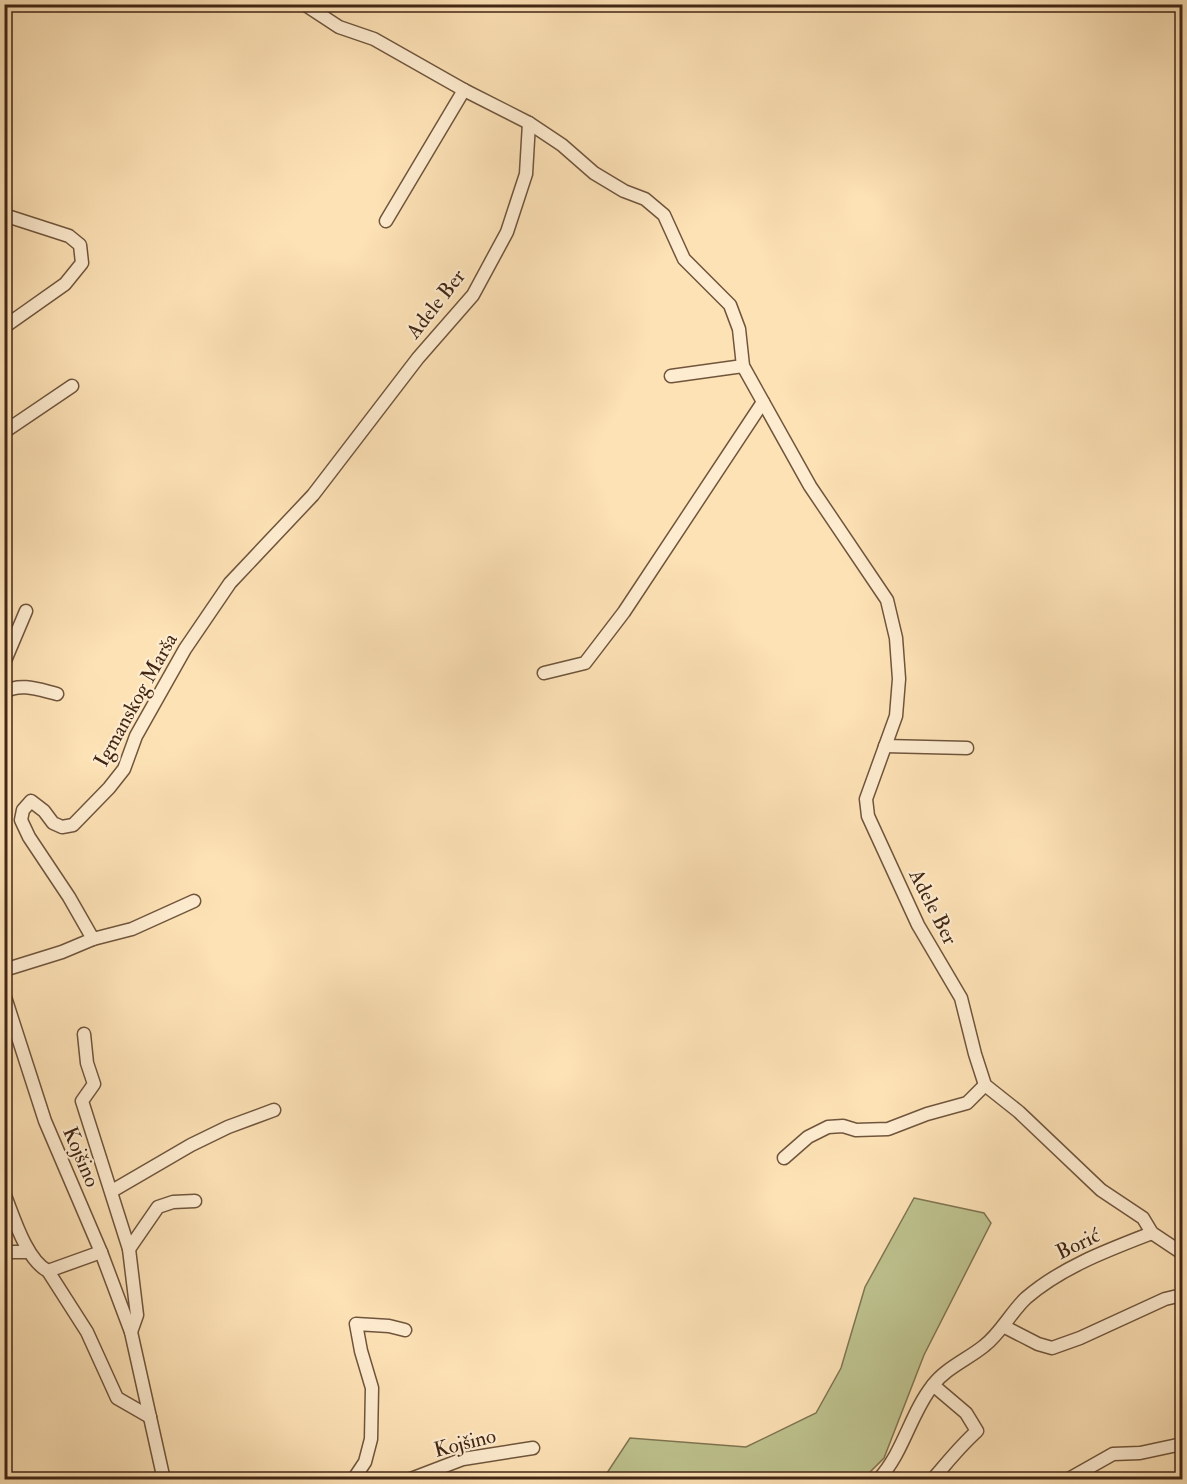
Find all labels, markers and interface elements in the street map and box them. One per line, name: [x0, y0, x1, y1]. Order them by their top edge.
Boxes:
street label: Adele Ber: [400, 264, 472, 345]
street label: Igmanskog Marša: [88, 628, 184, 772]
street label: Adele Ber: [902, 864, 964, 950]
street label: Kojšino: [56, 1123, 106, 1191]
street label: Borić: [1052, 1222, 1105, 1266]
street label: Kojšino: [431, 1422, 499, 1464]

